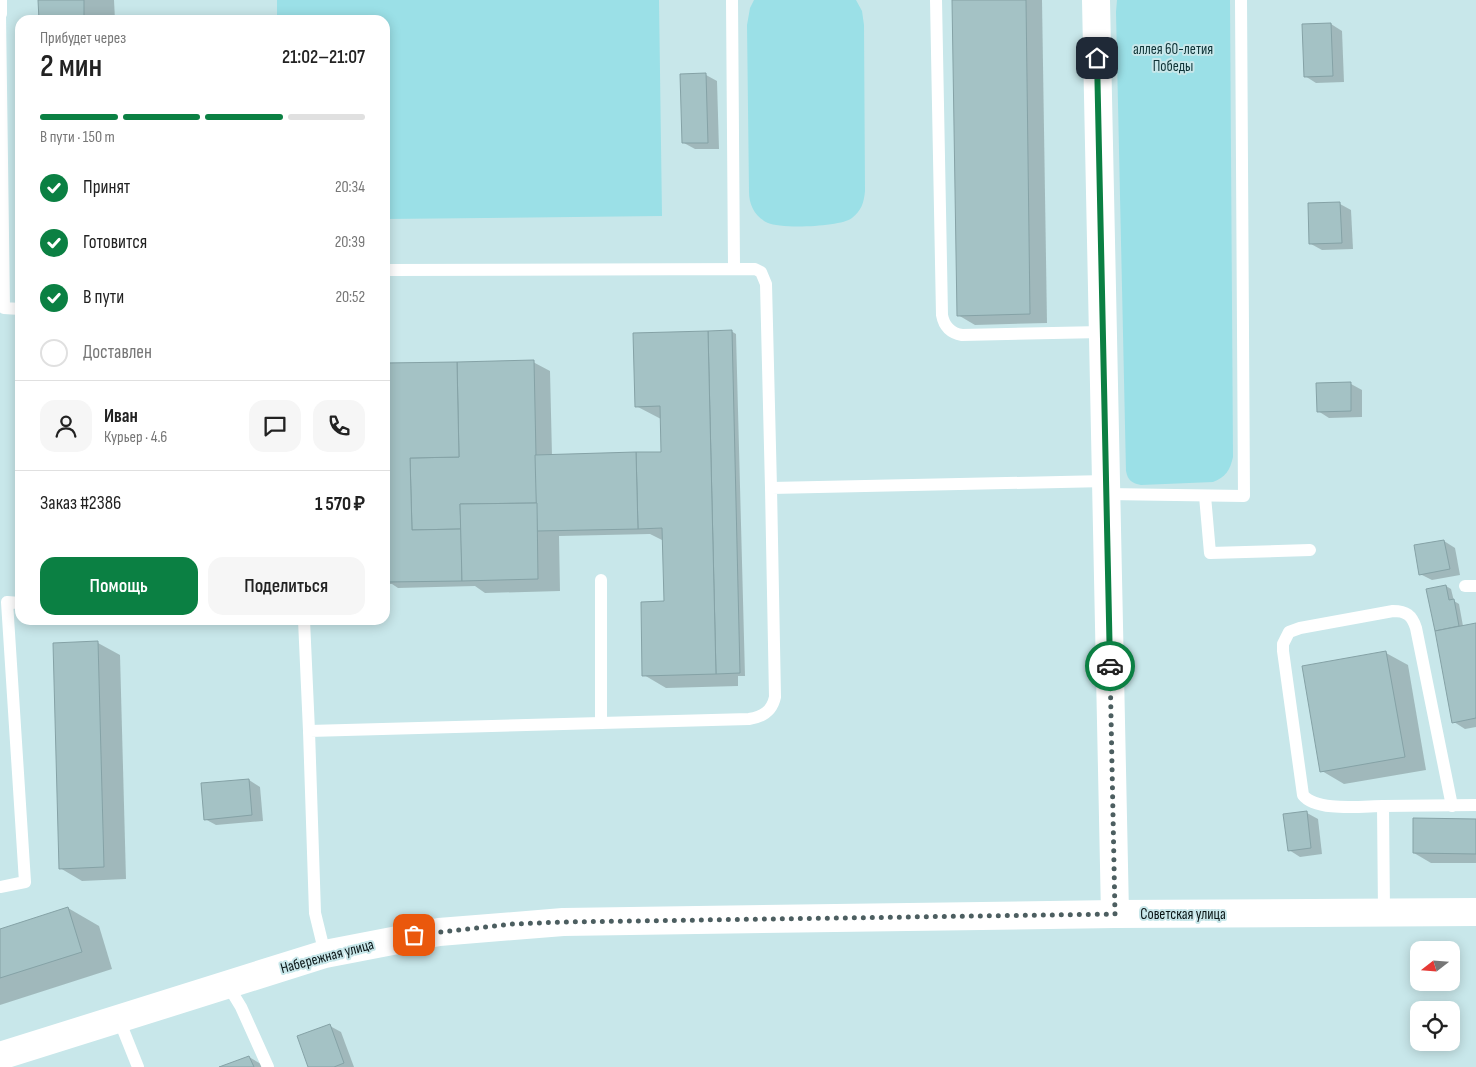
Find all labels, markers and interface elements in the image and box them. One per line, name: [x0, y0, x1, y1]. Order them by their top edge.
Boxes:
text: Прибудет через: [40, 29, 126, 48]
pin: [1076, 37, 1118, 79]
park label: аллея 60-летия Победы: [1133, 40, 1213, 76]
icon: home: [1083, 44, 1111, 72]
text: 21:02–21:07: [282, 46, 365, 69]
text: 2 мин: [40, 47, 102, 86]
text: В пути · 150 m: [40, 128, 115, 147]
icon: check: [40, 174, 68, 202]
text: Принят: [83, 176, 130, 199]
text: 20:34: [335, 178, 365, 197]
icon: check: [40, 229, 68, 257]
text: Готовится: [83, 231, 147, 254]
text: 20:39: [335, 233, 365, 252]
icon: check: [40, 284, 68, 312]
text: В пути: [83, 286, 124, 309]
text: 20:52: [335, 288, 365, 307]
text: Доставлен: [83, 341, 152, 364]
button: person: [40, 400, 92, 452]
button: chat: [249, 400, 301, 452]
button: phone: [313, 400, 365, 452]
text: Иван: [104, 405, 138, 428]
text: Курьер · 4.6: [104, 428, 167, 447]
text: Заказ #2386: [40, 492, 121, 515]
text: 1 570 ₽: [315, 493, 365, 516]
button: Помощь: [40, 557, 198, 615]
button: Поделиться: [208, 557, 365, 615]
courier: [1085, 641, 1135, 691]
icon: car: [1096, 652, 1124, 680]
street label: Советская улица: [1140, 905, 1226, 924]
pin: [393, 914, 435, 956]
icon: bag: [400, 921, 428, 949]
street label: Набережная улица: [278, 935, 376, 978]
north arrow: [1410, 941, 1460, 991]
map controls: [1410, 941, 1460, 1051]
button: locate: [1410, 1001, 1460, 1051]

